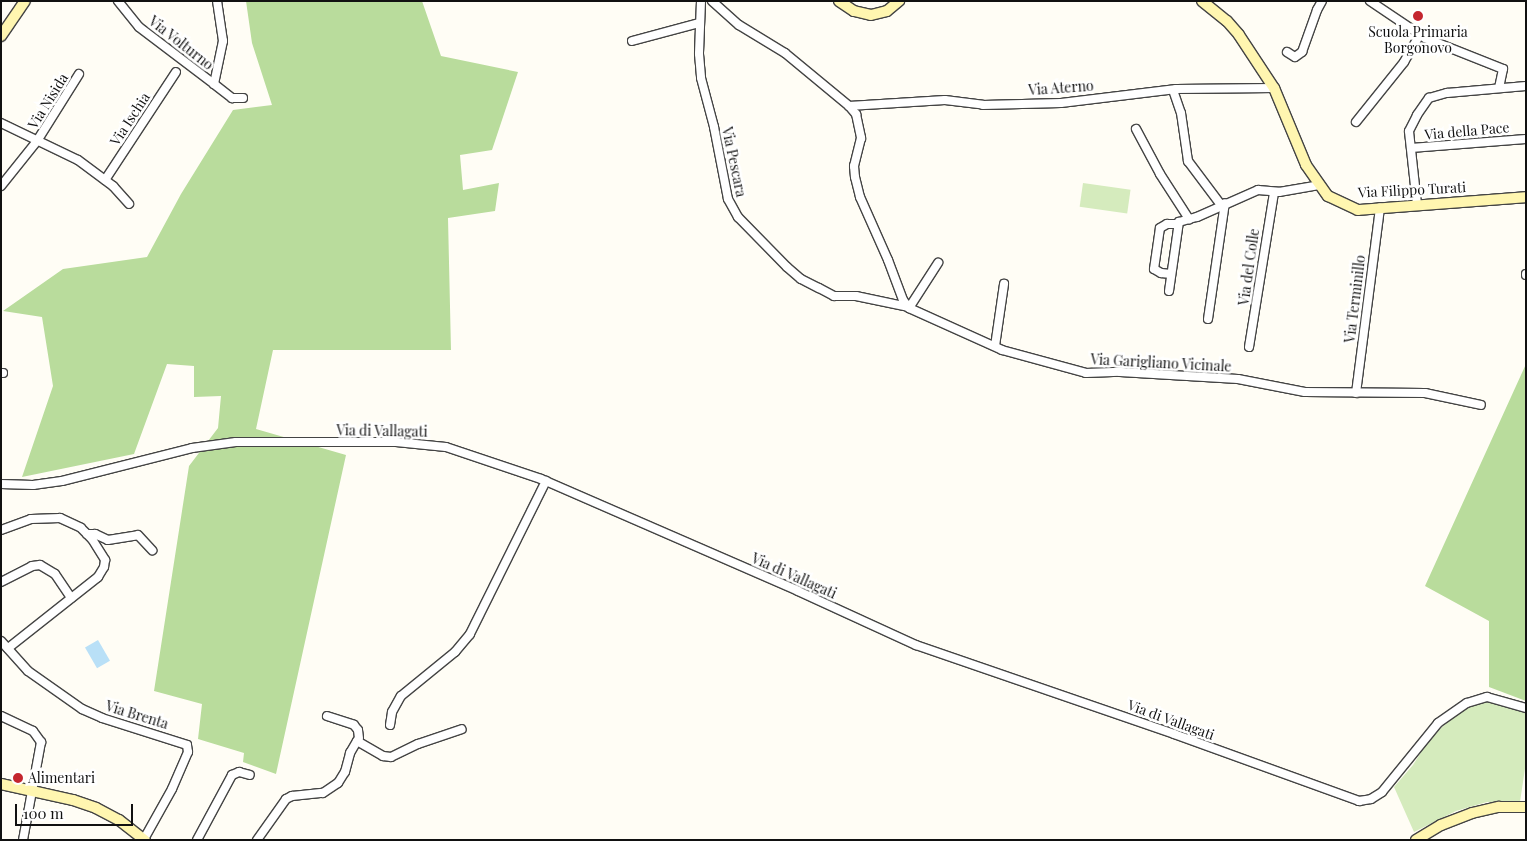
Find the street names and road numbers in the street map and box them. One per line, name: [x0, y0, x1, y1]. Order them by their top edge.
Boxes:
street label: Via Volturno: [145, 12, 217, 74]
street label: Via Nisida: [24, 70, 72, 132]
street label: Via Aterno: [1027, 77, 1095, 99]
street label: Via Ischia: [107, 89, 153, 149]
street label: Via della Pace: [1424, 119, 1510, 143]
street label: Via Pescara: [718, 125, 750, 199]
street label: Via Filippo Turati: [1357, 179, 1467, 201]
street label: Via del Colle: [1235, 227, 1263, 307]
street label: Via Terminillo: [1341, 254, 1369, 344]
street label: Via Garigliano Vicinale: [1090, 351, 1232, 375]
street label: Via di Vallagati: [336, 422, 428, 440]
street label: Via di Vallagati: [749, 550, 839, 602]
street label: Via di Vallagati: [1125, 696, 1217, 744]
street label: Via Brenta: [103, 697, 171, 733]

